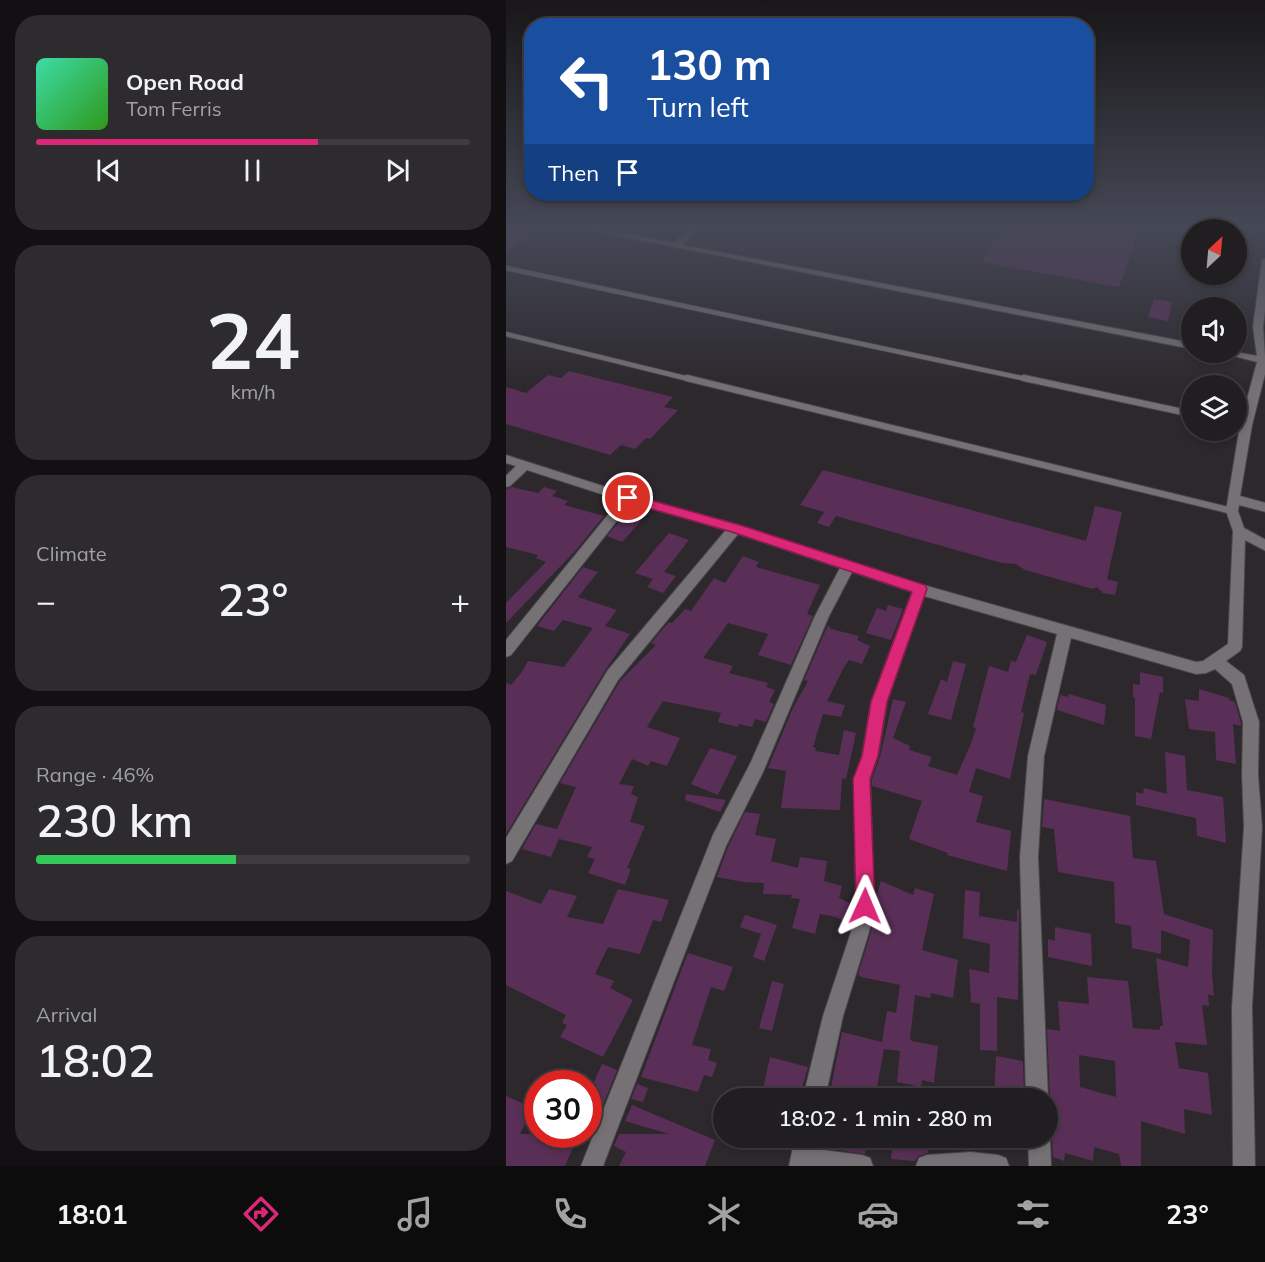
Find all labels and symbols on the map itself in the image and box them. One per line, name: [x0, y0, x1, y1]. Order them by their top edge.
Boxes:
north arrow: [1181, 219, 1247, 285]
pin: [602, 472, 653, 523]
position arrow: [833, 874, 897, 938]
speed limit sign: 30: [524, 1070, 602, 1148]

